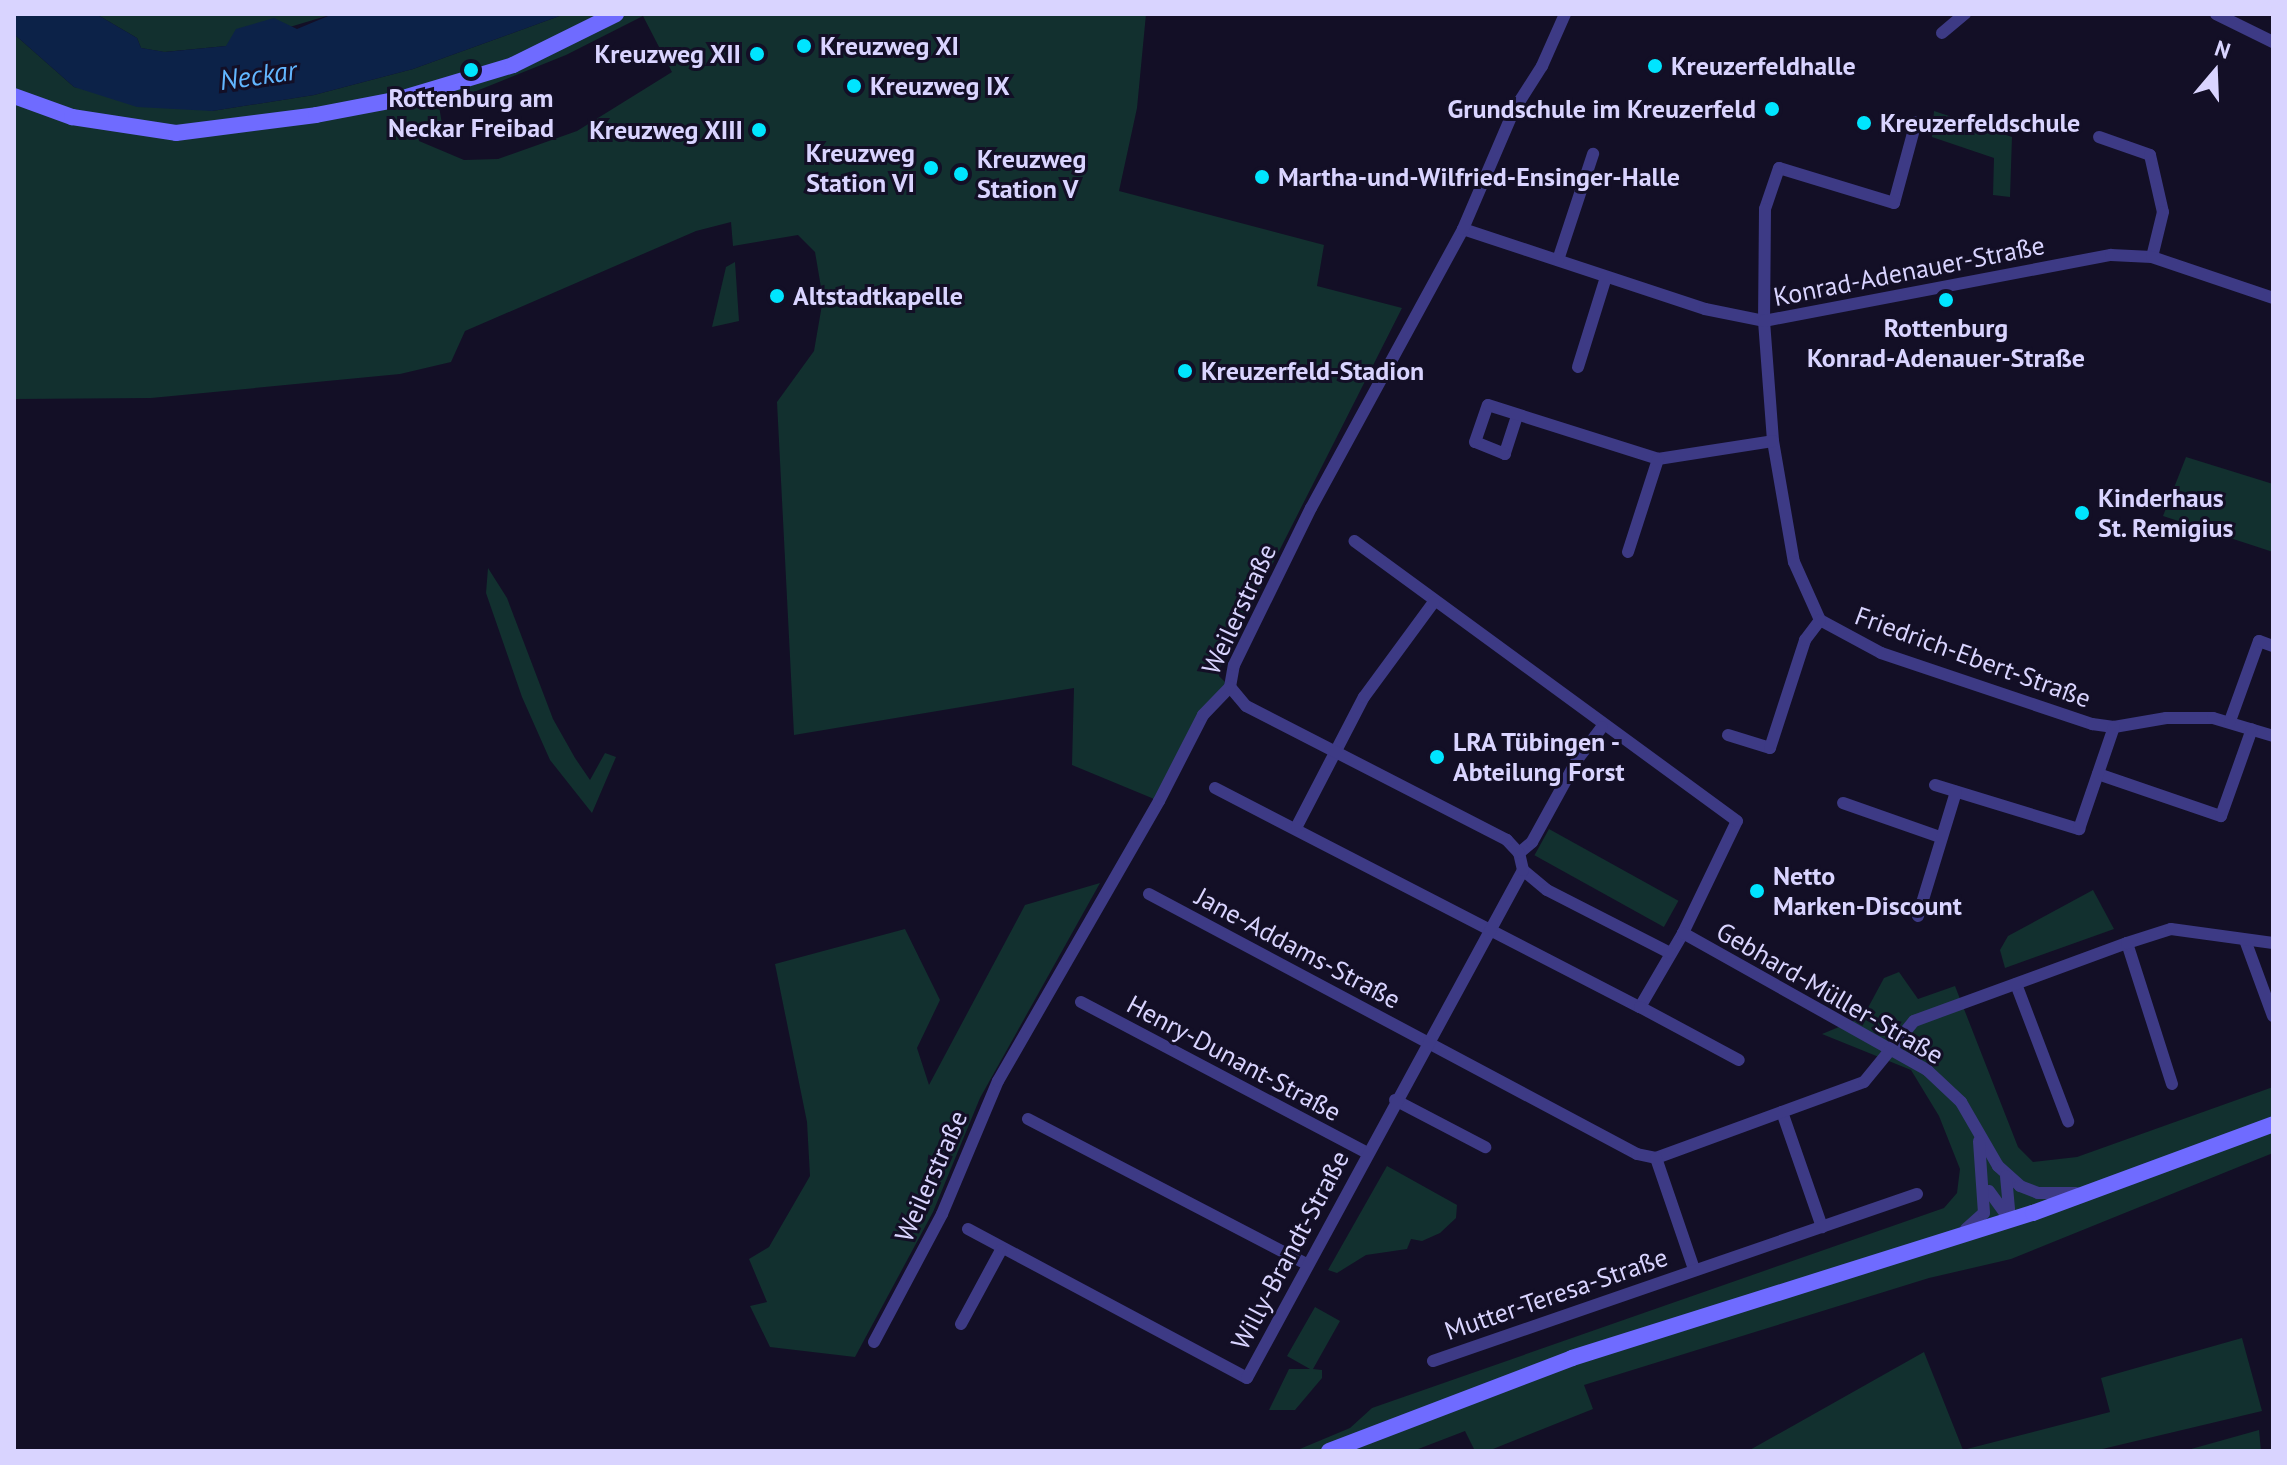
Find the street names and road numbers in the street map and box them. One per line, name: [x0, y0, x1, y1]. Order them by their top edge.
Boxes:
street label: Konrad-Adenauer-Straße: [1771, 229, 2047, 313]
street label: Weilerstraße: [1195, 539, 1283, 679]
street label: Friedrich-Ebert-Straße: [1851, 600, 2095, 714]
street label: Jane-Addams-Straße: [1190, 881, 1406, 1015]
street label: Gebhard-Müller-Straße: [1711, 915, 1949, 1071]
street label: Henry-Dunant-Straße: [1122, 988, 1346, 1128]
street label: Weilerstraße: [888, 1106, 974, 1246]
street label: Willy-Brandt-Straße: [1224, 1145, 1356, 1355]
street label: Mutter-Teresa-Straße: [1440, 1241, 1672, 1347]

